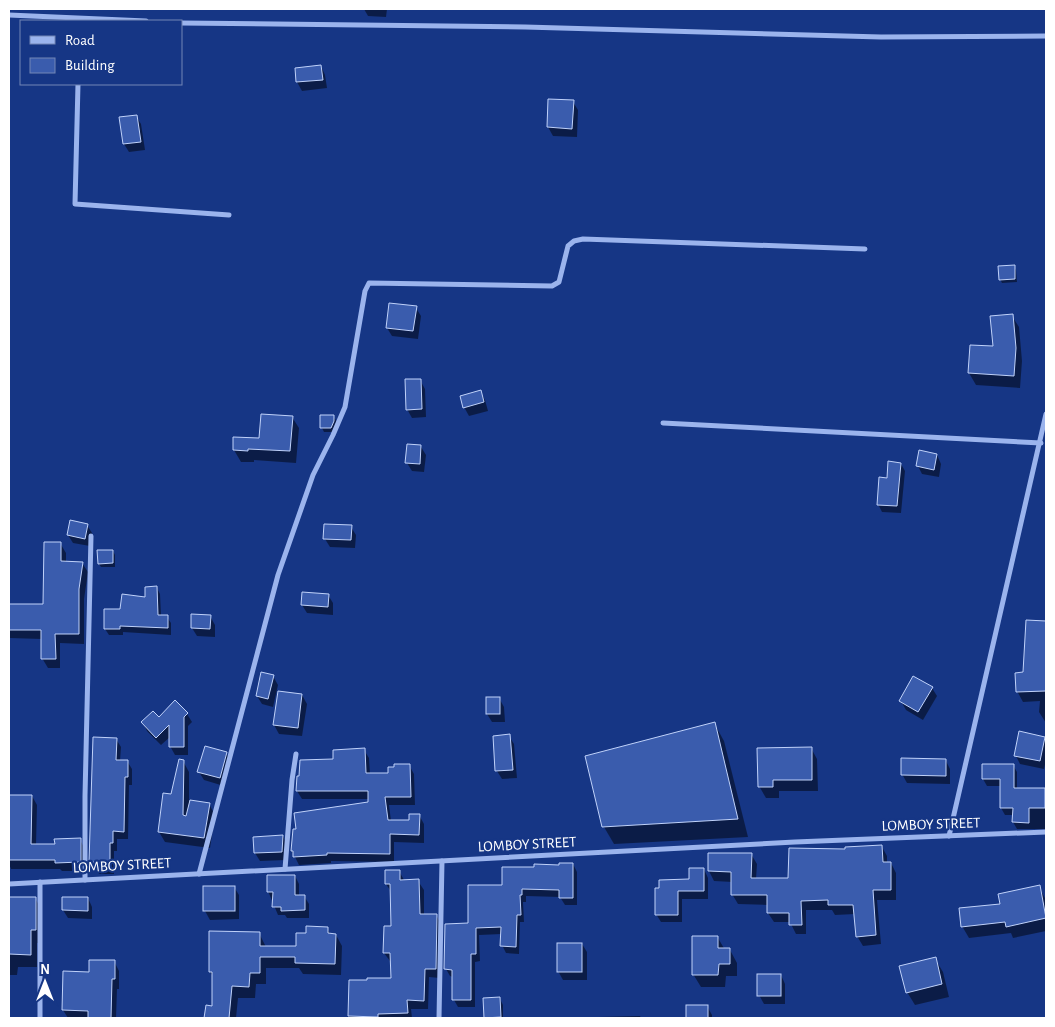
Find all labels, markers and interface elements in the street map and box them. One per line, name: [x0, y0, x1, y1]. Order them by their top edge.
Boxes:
legend: [20, 20, 182, 85]
text: Road: [65, 33, 95, 48]
text: Building: [65, 58, 115, 73]
street label: LOMBOY STREET: [881, 815, 981, 834]
street label: LOMBOY STREET: [477, 834, 577, 855]
street label: LOMBOY STREET: [72, 855, 172, 876]
north arrow: [20, 957, 70, 1007]
text: N: [40, 963, 50, 977]

